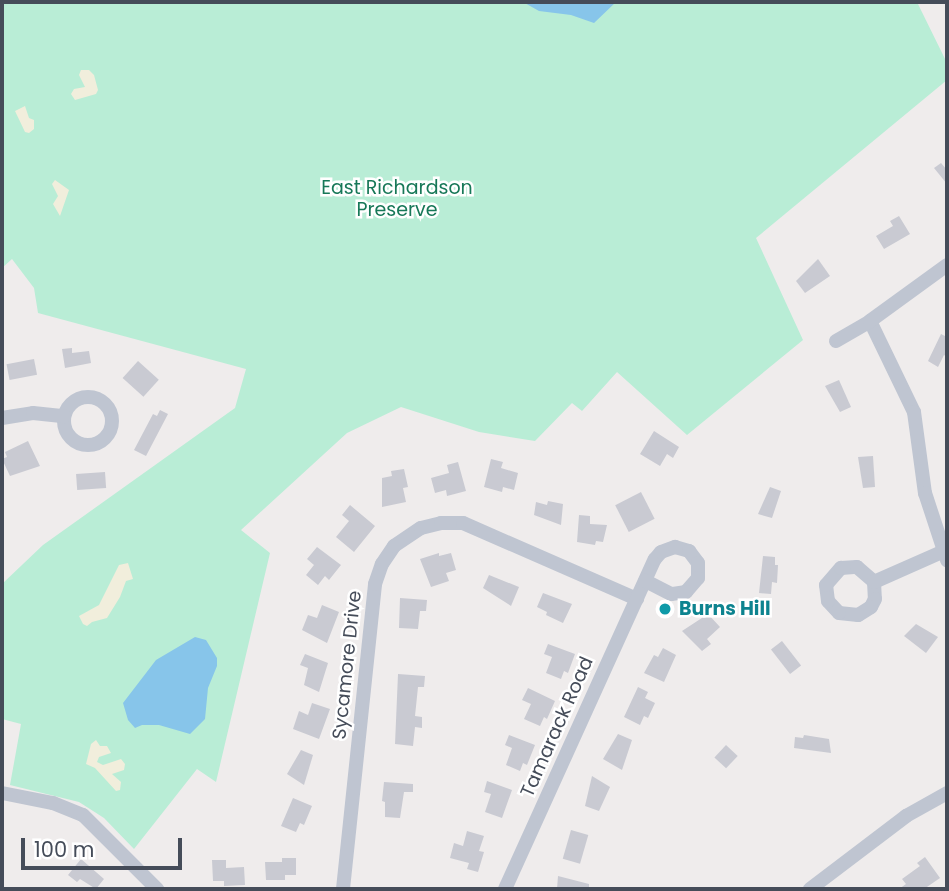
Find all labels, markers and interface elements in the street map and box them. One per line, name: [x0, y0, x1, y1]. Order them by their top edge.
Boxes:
park label: East Richardson Preserve: [321, 177, 473, 221]
street label: Sycamore Drive: [328, 589, 366, 741]
place label: Burns Hill: [679, 598, 771, 620]
marker: Burns Hill: [657, 601, 673, 617]
street label: Tamarack Road: [516, 653, 598, 801]
scale bar: [24, 824, 186, 868]
text: 100 m: [34, 835, 94, 864]

